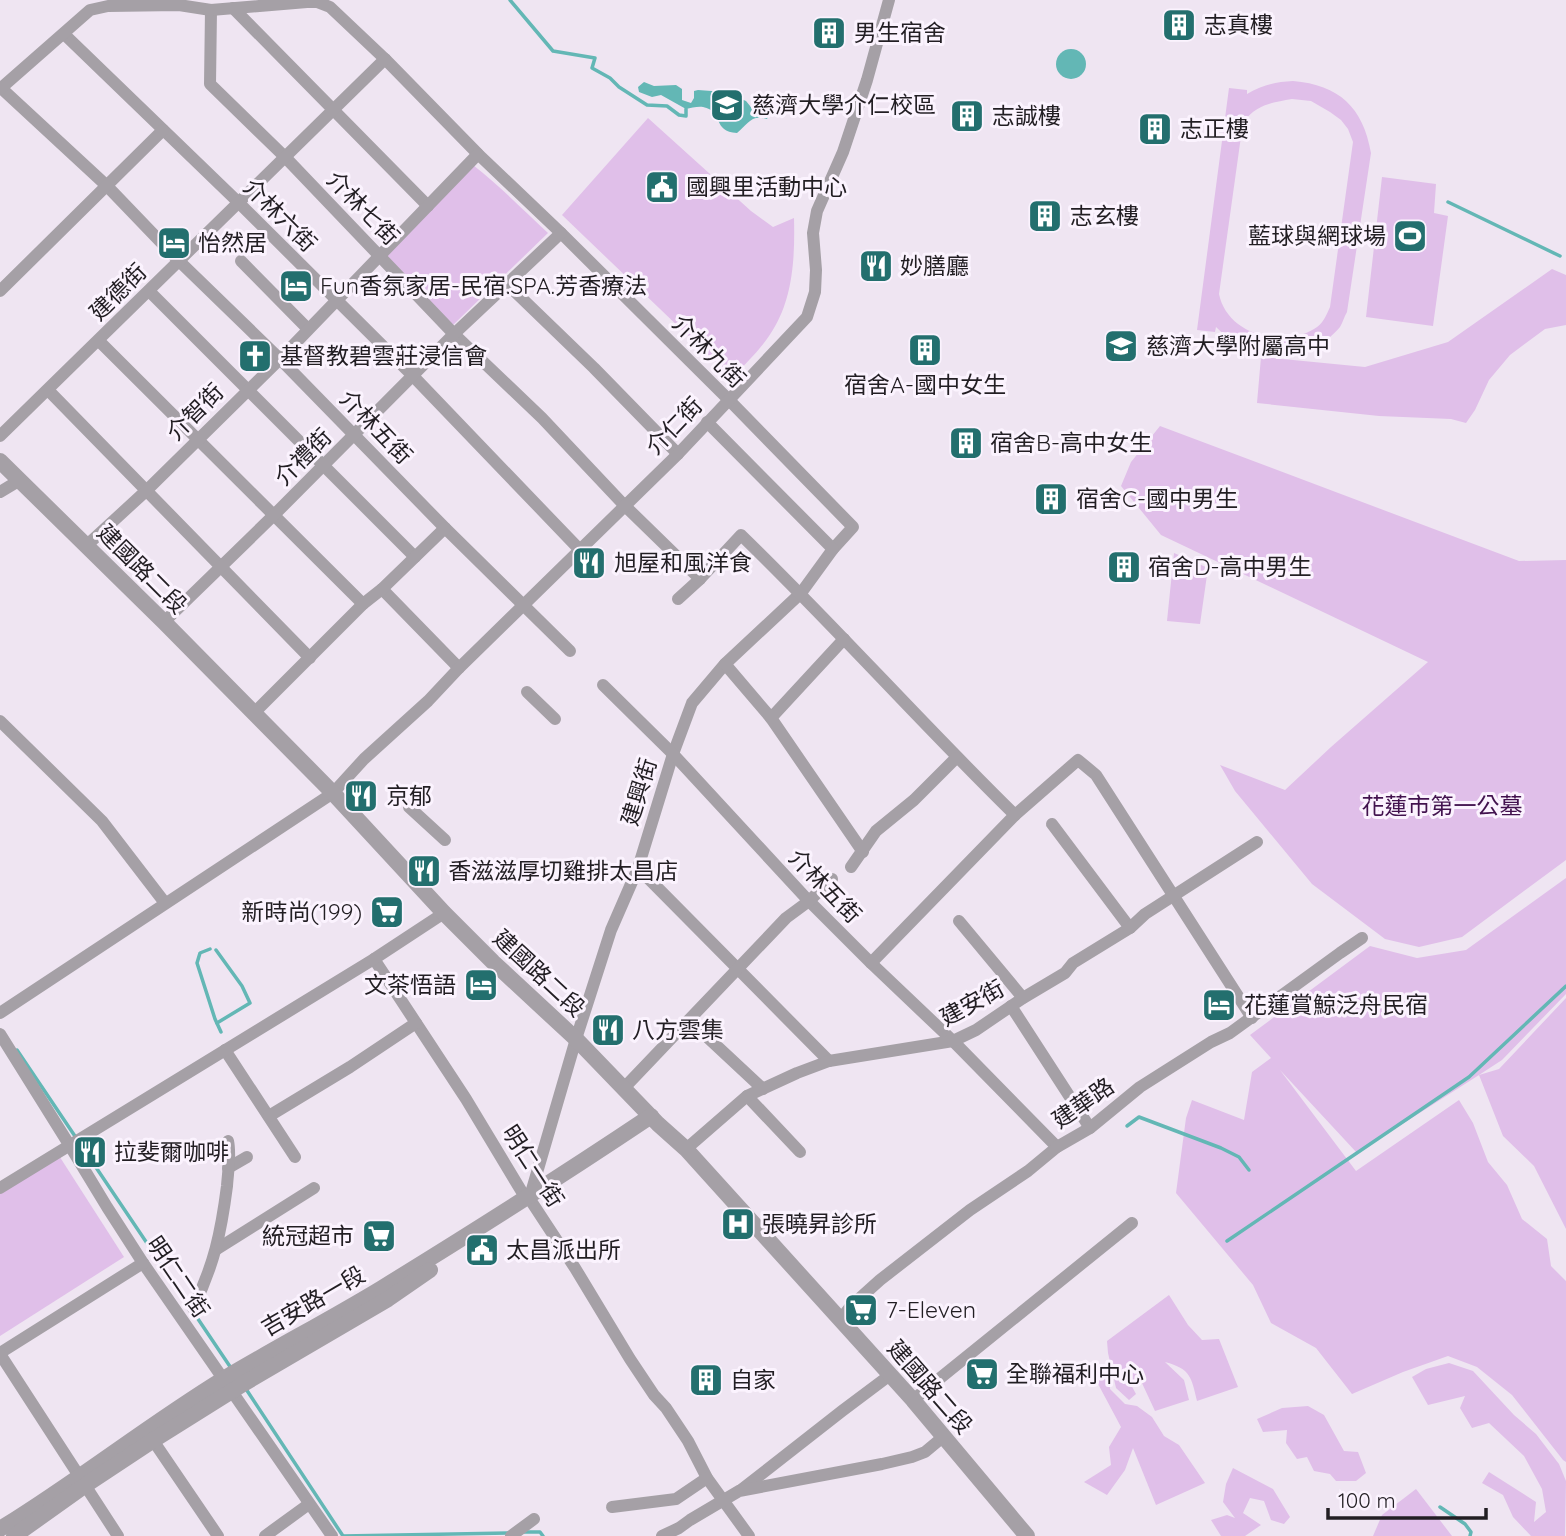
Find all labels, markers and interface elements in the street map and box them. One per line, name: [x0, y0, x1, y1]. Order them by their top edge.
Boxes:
building icon: 志真樓: [1160, 6, 1198, 44]
place label: 志真樓: [1204, 10, 1273, 39]
building icon: 男生宿舍: [810, 14, 848, 52]
place label: 男生宿舍: [854, 18, 946, 47]
school or university icon: 慈濟大學介仁校區: [708, 86, 746, 124]
place label: 慈濟大學介仁校區: [752, 90, 936, 119]
building icon: 志誠樓: [948, 97, 986, 135]
place label: 志誠樓: [992, 101, 1061, 130]
building icon: 志正樓: [1136, 110, 1174, 148]
place label: 志正樓: [1180, 114, 1249, 143]
street label: 介林七街: [321, 164, 406, 251]
public building icon: 國興里活動中心: [643, 168, 681, 206]
street label: 介林六街: [238, 172, 323, 257]
place label: 國興里活動中心: [686, 172, 847, 201]
building icon: 志玄樓: [1026, 197, 1064, 235]
place label: 志玄樓: [1070, 201, 1139, 230]
sports icon: 藍球與網球場: [1391, 217, 1429, 255]
place label: 藍球與網球場: [1248, 221, 1386, 250]
hotel icon: 怡然居: [155, 224, 193, 262]
place label: 怡然居: [198, 228, 267, 257]
restaurant icon: 妙膳廳: [857, 247, 895, 285]
place label: 妙膳廳: [900, 251, 969, 280]
street label: 建德街: [83, 257, 152, 326]
hotel icon: Fun香氛家居-民宿.SPA.芳香療法: [277, 267, 315, 305]
place label: Fun香氛家居-民宿.SPA.芳香療法: [320, 271, 647, 300]
street label: 介林九街: [667, 308, 752, 393]
school or university icon: 慈濟大學附屬高中: [1102, 327, 1140, 365]
building icon: 宿舍A-國中女生: [906, 331, 944, 369]
place label: 慈濟大學附屬高中: [1146, 331, 1330, 360]
church icon: 基督教碧雲莊浸信會: [236, 337, 274, 375]
place label: 基督教碧雲莊浸信會: [280, 341, 487, 370]
place label: 宿舍A-國中女生: [844, 370, 1006, 399]
street label: 介智街: [160, 377, 229, 446]
street label: 介林五街: [334, 383, 419, 470]
street label: 介仁街: [639, 391, 708, 461]
street label: 介禮街: [268, 422, 337, 491]
building icon: 宿舍B-高中女生: [947, 424, 985, 462]
place label: 宿舍B-高中女生: [990, 428, 1152, 457]
building icon: 宿舍C-國中男生: [1032, 480, 1070, 518]
place label: 宿舍C-國中男生: [1076, 484, 1238, 513]
street label: 建國路二段: [91, 518, 193, 620]
restaurant icon: 旭屋和風洋食: [570, 544, 608, 582]
place label: 旭屋和風洋食: [614, 548, 752, 577]
building icon: 宿舍D-高中男生: [1105, 548, 1143, 586]
place label: 宿舍D-高中男生: [1148, 552, 1312, 581]
street label: 建興街: [615, 755, 662, 829]
restaurant icon: 京郁: [342, 777, 380, 815]
place label: 京郁: [386, 781, 432, 810]
park label: 花蓮市第一公墓: [1362, 791, 1523, 820]
street label: 介林五街: [783, 842, 868, 929]
restaurant icon: 香滋滋厚切雞排太昌店: [405, 852, 443, 890]
place label: 香滋滋厚切雞排太昌店: [448, 856, 678, 885]
supermarket icon: 新時尚(199): [368, 893, 406, 931]
place label: 新時尚(199): [242, 897, 362, 926]
street label: 建國路二段: [487, 923, 591, 1022]
hotel icon: 文茶悟語: [462, 966, 500, 1004]
place label: 文茶悟語: [364, 970, 456, 999]
street label: 建安街: [935, 973, 1009, 1032]
hotel icon: 花蓮賞鯨泛舟民宿: [1200, 986, 1238, 1024]
place label: 花蓮賞鯨泛舟民宿: [1244, 990, 1428, 1019]
restaurant icon: 八方雲集: [589, 1011, 627, 1049]
place label: 八方雲集: [632, 1015, 724, 1044]
street label: 建華路: [1046, 1071, 1119, 1134]
street label: 明仁一街: [496, 1119, 571, 1212]
restaurant icon: 拉斐爾咖啡: [71, 1133, 109, 1171]
place label: 拉斐爾咖啡: [114, 1137, 229, 1166]
hospital icon: 張曉昇診所: [719, 1205, 757, 1243]
place label: 張曉昇診所: [762, 1209, 877, 1238]
supermarket icon: 統冠超市: [360, 1217, 398, 1255]
place label: 統冠超市: [262, 1221, 354, 1250]
street label: 明仁二街: [141, 1230, 216, 1323]
public building icon: 太昌派出所: [463, 1231, 501, 1269]
place label: 太昌派出所: [506, 1235, 621, 1264]
street label: 吉安路一段: [256, 1259, 370, 1342]
supermarket icon: 7-Eleven: [842, 1291, 880, 1329]
place label: 7-Eleven: [886, 1295, 976, 1324]
street label: 建國路二段: [882, 1334, 979, 1440]
supermarket icon: 全聯福利中心: [963, 1355, 1001, 1393]
place label: 全聯福利中心: [1006, 1359, 1144, 1388]
building icon: 自家: [687, 1361, 725, 1399]
place label: 自家: [730, 1365, 776, 1394]
scale bar: [1328, 1476, 1486, 1520]
text: 100 m: [1338, 1487, 1396, 1513]

